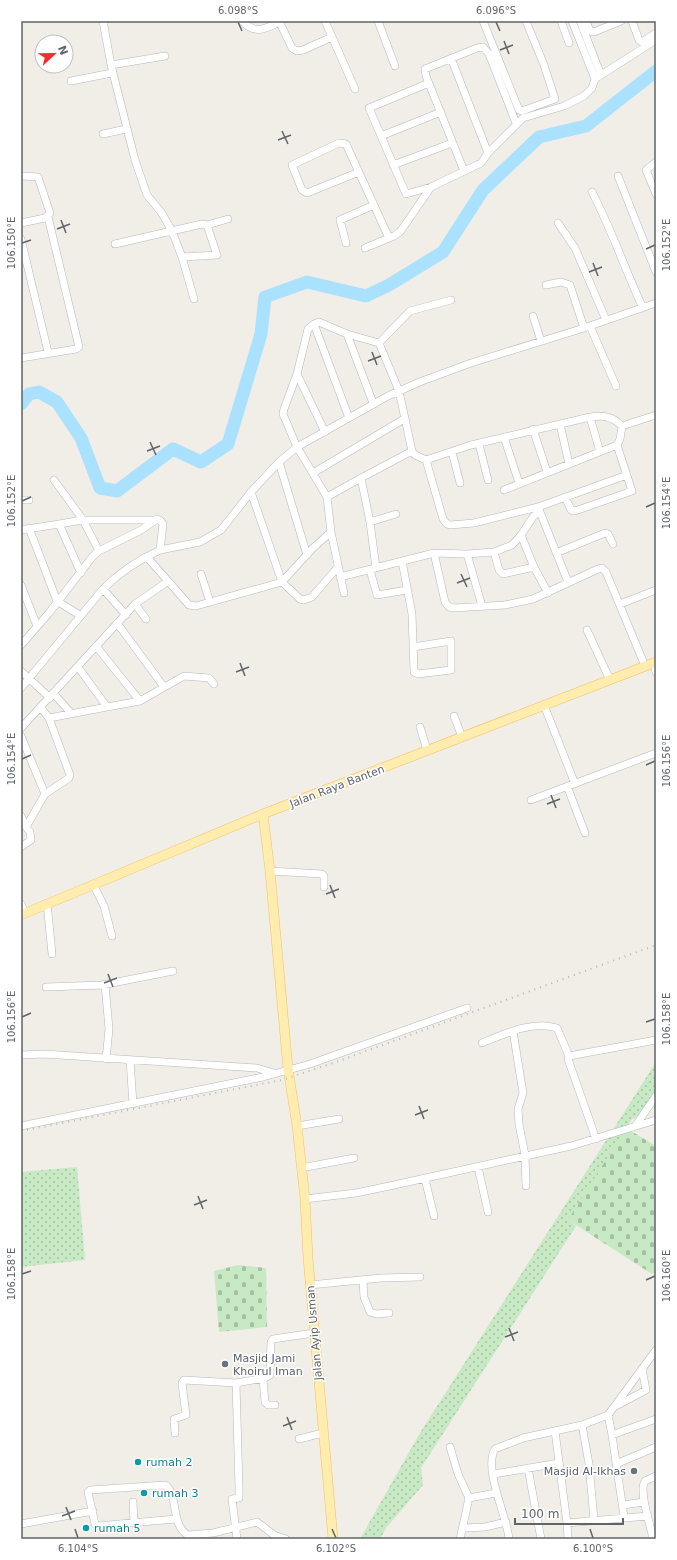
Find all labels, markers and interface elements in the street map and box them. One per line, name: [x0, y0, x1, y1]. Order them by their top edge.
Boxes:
text: 6.098°S: [218, 5, 258, 16]
text: 6.096°S: [476, 5, 516, 16]
north arrow: [34, 34, 74, 74]
text: N: [55, 44, 71, 57]
text: 106.150°E: [6, 217, 17, 269]
text: 106.152°E: [661, 219, 672, 271]
text: 106.152°E: [6, 475, 17, 527]
text: 106.154°E: [661, 477, 672, 529]
text: 106.154°E: [6, 733, 17, 785]
text: 106.156°E: [661, 735, 672, 787]
street label: Jalan Raya Banten: [287, 762, 386, 811]
text: 106.156°E: [6, 991, 17, 1043]
text: 106.158°E: [661, 993, 672, 1045]
text: 106.158°E: [6, 1248, 17, 1300]
text: 106.160°E: [661, 1250, 672, 1302]
street label: Jalan Ayip Usman: [304, 1285, 325, 1382]
place label: Masjid Jami Khoirul Iman: [233, 1352, 303, 1378]
marker: Masjid Jami Khoirul Iman: [220, 1359, 230, 1369]
place label: rumah 2: [146, 1456, 192, 1469]
marker: rumah 2: [133, 1457, 143, 1467]
place label: Masjid Al-Ikhas: [544, 1465, 626, 1478]
marker: Masjid Al-Ikhas: [629, 1466, 639, 1476]
place label: rumah 3: [152, 1487, 198, 1500]
marker: rumah 3: [139, 1488, 149, 1498]
scale bar: [515, 1500, 623, 1526]
text: 100 m: [521, 1507, 559, 1521]
place label: rumah 5: [94, 1522, 140, 1535]
marker: rumah 5: [81, 1523, 91, 1533]
text: 6.104°S: [58, 1543, 98, 1554]
text: 6.102°S: [316, 1543, 356, 1554]
text: 6.100°S: [573, 1543, 613, 1554]

